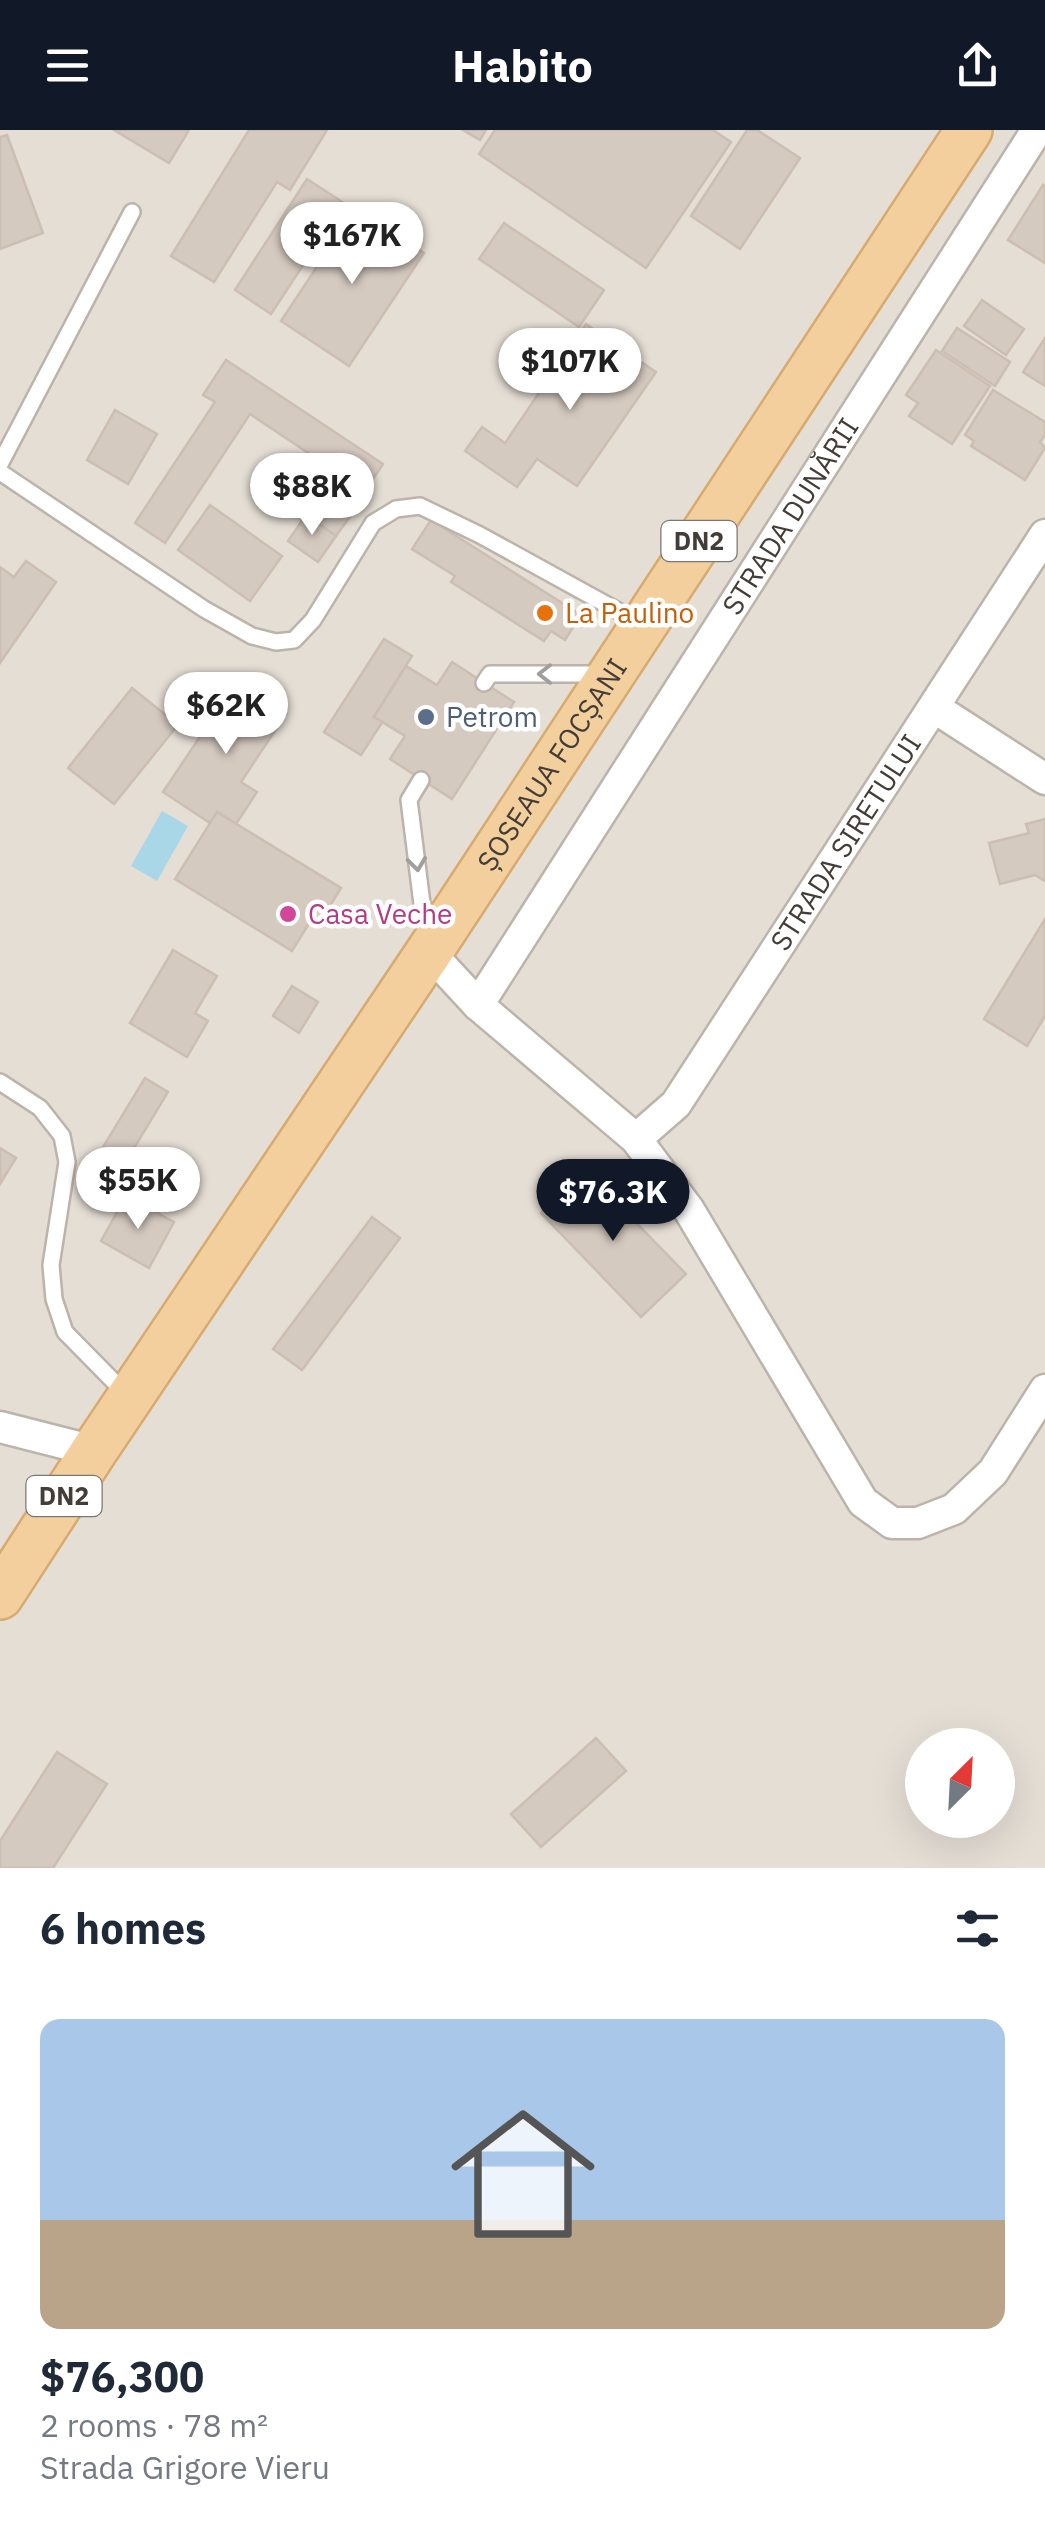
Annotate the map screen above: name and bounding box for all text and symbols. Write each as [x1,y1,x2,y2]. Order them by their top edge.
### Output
text: Habito [452,36,593,94]
icon: menu [40,38,95,93]
icon: share [950,38,1005,93]
pin: $167K [282,202,422,287]
text: $167K [302,213,402,255]
pin: $107K [500,328,640,413]
text: $107K [520,339,620,381]
street label: STRADA DUNĂRII [713,410,866,621]
pin: $88K [253,453,371,538]
text: $88K [272,464,352,506]
road number: DN2 [662,521,736,561]
place label: La Paulino [565,594,694,631]
marker: La Paulino [534,602,556,624]
street label: ȘOSEAUA FOCȘANI [468,651,635,878]
one-way arrow [537,663,552,685]
pin: $62K [167,672,285,757]
text: $62K [186,683,266,725]
place label: Petrom [446,698,538,735]
marker: Petrom [415,706,437,728]
street label: STRADA SIRETULUI [761,727,929,957]
one-way arrow [406,856,427,872]
place label: Casa Veche [308,895,452,932]
marker: Casa Veche [277,903,299,925]
pin: $55K [79,1147,197,1232]
text: $55K [98,1158,178,1200]
pin: $76.3K [532,1159,694,1244]
text: $76.3K [558,1170,668,1212]
road number: DN2 [27,1476,102,1516]
north arrow [905,1728,1015,1838]
map controls [905,1728,1015,1838]
text: 6 homes [40,1901,206,1956]
icon: filters [950,1901,1005,1956]
icon: home [433,2084,613,2264]
text: $76,300 [40,2349,204,2404]
text: 2 rooms · 78 m² [40,2404,268,2446]
text: Strada Grigore Vieru [40,2446,330,2488]

